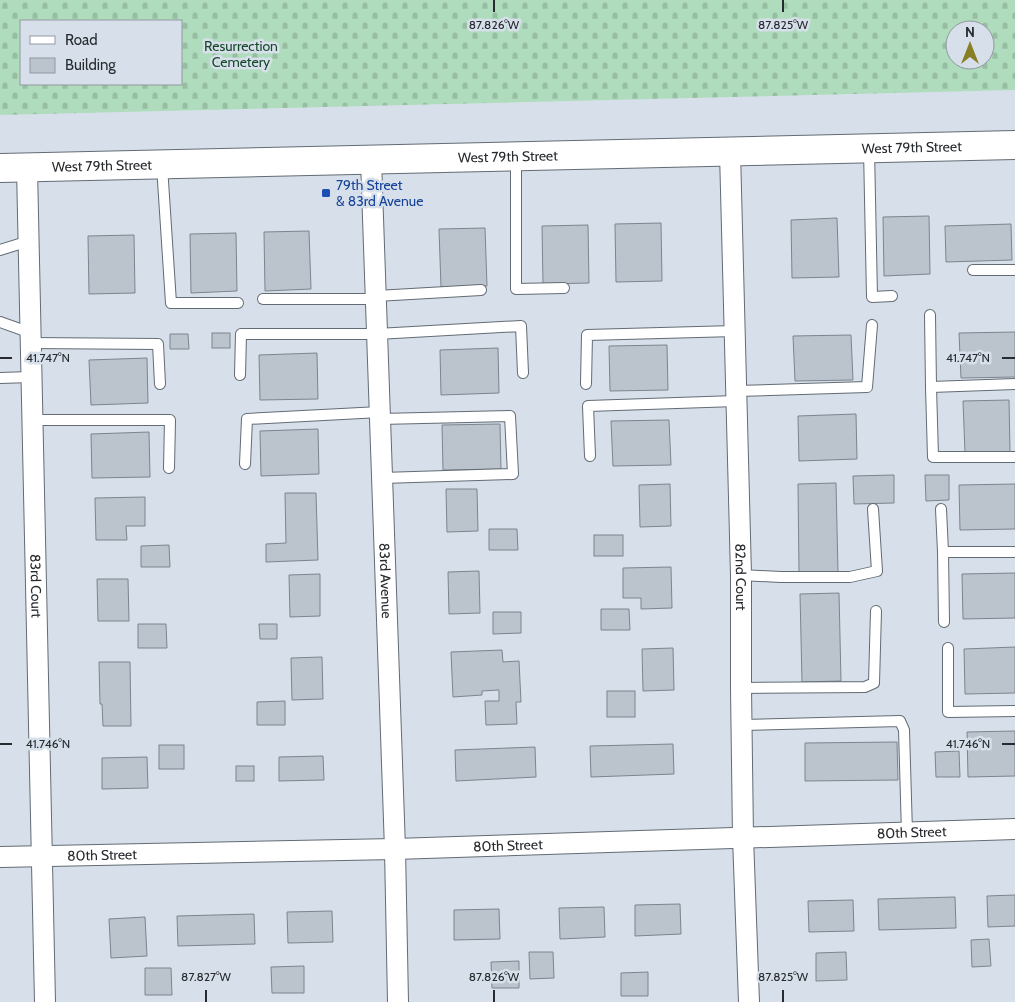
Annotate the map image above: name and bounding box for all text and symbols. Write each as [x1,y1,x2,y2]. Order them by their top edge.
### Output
text: 87.826°W [469,17,520,32]
text: 87.825°W [758,17,809,32]
legend [20,20,182,85]
north arrow [945,20,995,70]
text: N [965,23,975,41]
text: Road [65,31,98,49]
park label: Resurrection Cemetery [204,37,278,71]
text: Building [65,56,116,74]
street label: West 79th Street [862,137,962,157]
street label: West 79th Street [458,146,558,167]
street label: West 79th Street [52,156,152,176]
place label: 79th Street & 83rd Avenue [336,176,423,210]
marker: 79th Street & 83rd Avenue [320,187,332,199]
text: 41.747°N [26,350,70,365]
text: 41.747°N [946,350,990,365]
street label: 83rd Avenue [375,543,396,619]
street label: 82nd Court [731,543,750,611]
street label: 83rd Court [26,554,46,618]
text: 41.746°N [26,736,70,751]
text: 41.746°N [946,736,990,751]
street label: 80th Street [877,822,947,842]
street label: 80th Street [473,835,543,855]
street label: 80th Street [67,845,137,865]
text: 87.827°W [181,969,232,984]
text: 87.826°W [469,969,520,984]
text: 87.825°W [758,969,809,984]

